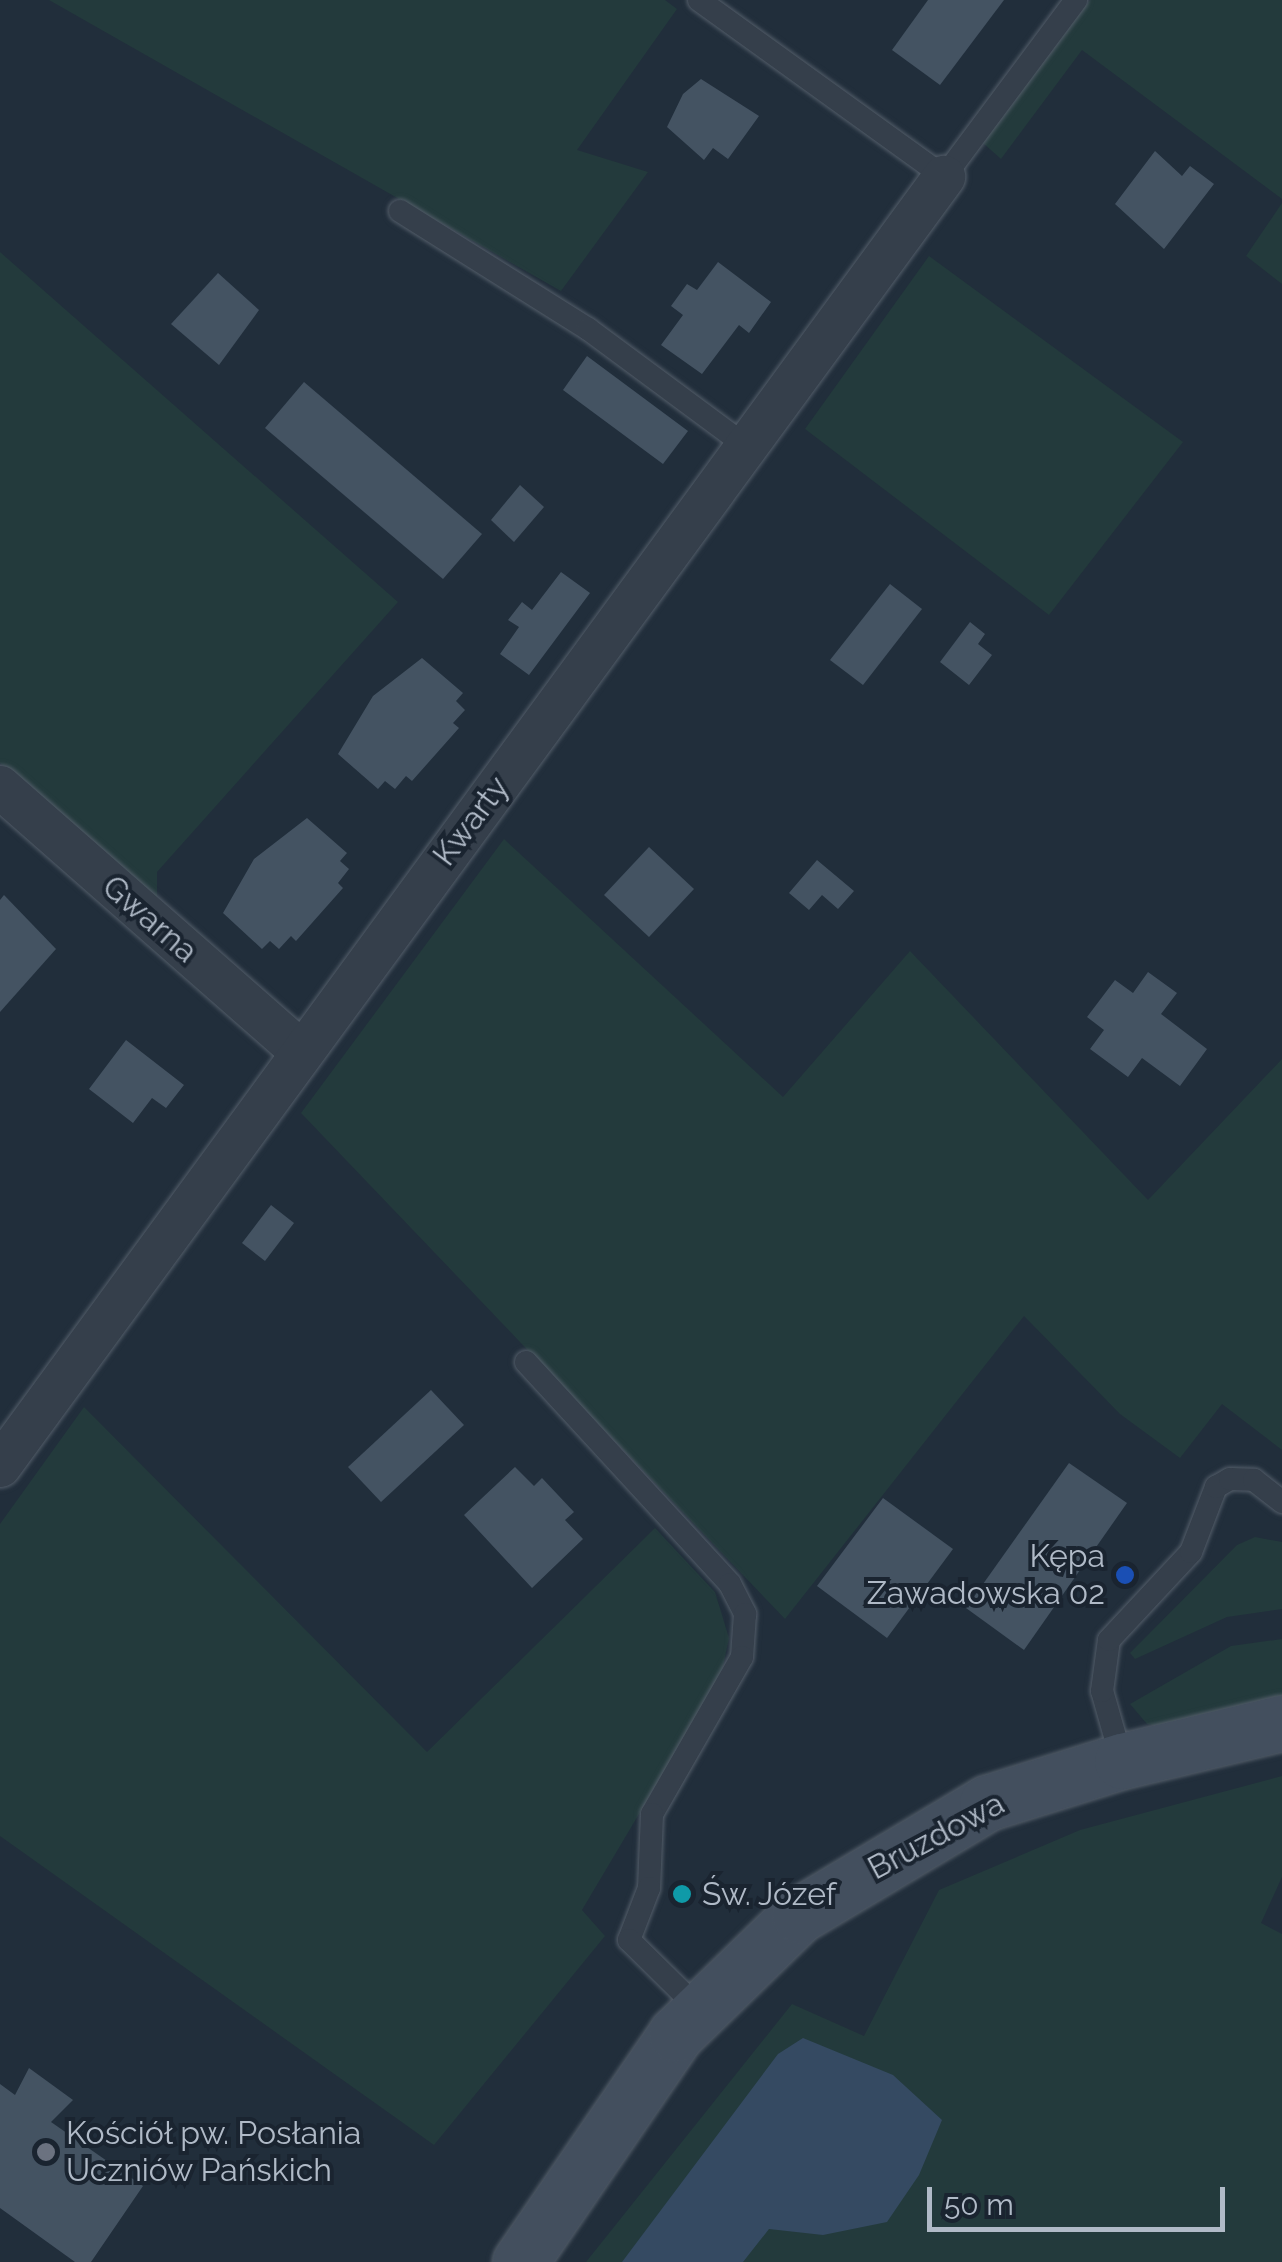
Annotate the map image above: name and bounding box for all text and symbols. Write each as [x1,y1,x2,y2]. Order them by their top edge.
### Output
street label: Kwarty [425,769,517,873]
street label: Gwarna [95,867,205,971]
place label: Kępa Zawadowska 02 [867,1538,1105,1613]
marker: Kępa Zawadowska 02 [1114,1564,1136,1586]
street label: Bruzdowa [861,1784,1011,1888]
place label: Św. Józef [702,1875,837,1913]
marker: Św. Józef [671,1883,693,1905]
place label: Kościół pw. Posłania Uczniów Pańskich [66,2115,362,2190]
marker: Kościół pw. Posłania Uczniów Pańskich [35,2141,57,2163]
scale bar [932,2167,1230,2229]
text: 50 m [944,2187,1014,2222]

